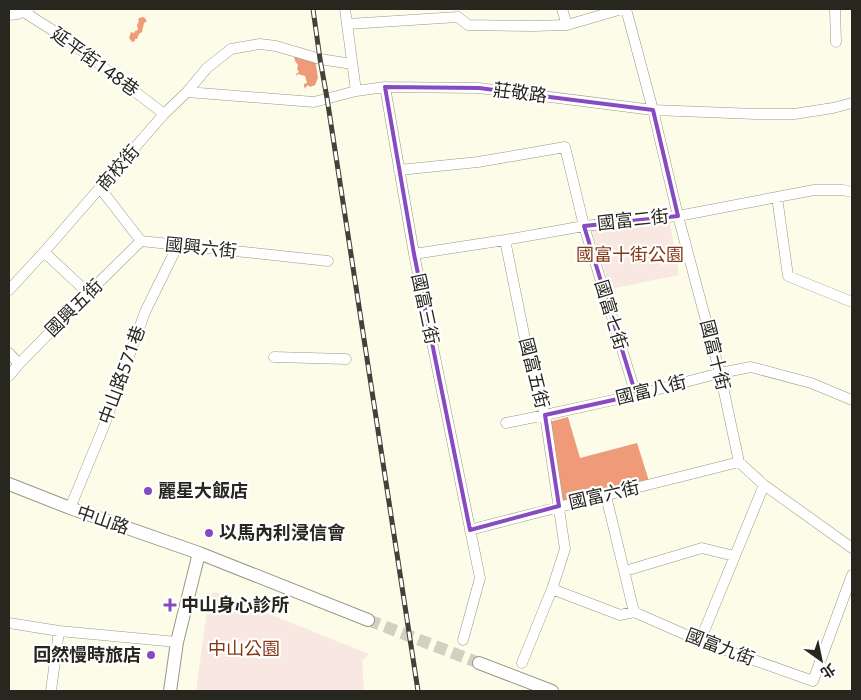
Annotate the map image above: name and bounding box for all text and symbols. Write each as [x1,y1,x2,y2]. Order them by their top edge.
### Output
street label: 延平街148巷 [47,21,144,101]
street label: 莊敬路 [492,77,548,107]
street label: 商校街 [90,139,144,196]
street label: 國富二街 [596,203,670,235]
street label: 國興六街 [164,231,238,263]
park label: 國富十街公園 [576,242,684,266]
street label: 國富三街 [407,271,445,347]
street label: 國興五街 [39,273,107,341]
street label: 國富七街 [590,277,634,353]
street label: 國富十街 [696,317,736,393]
street label: 中山路571巷 [92,322,150,427]
street label: 國富五街 [515,335,555,411]
street label: 國富八街 [613,369,689,409]
street label: 國富六街 [566,474,642,514]
place label: 麗星大飯店 [158,478,248,502]
marker: 麗星大飯店 [142,485,154,497]
street label: 中山路 [74,499,133,539]
place label: 以馬內利浸信會 [219,520,346,544]
marker: 以馬內利浸信會 [203,527,215,539]
place label: 中山身心診所 [181,592,289,616]
marker: 中山身心診所 [163,598,177,612]
street label: 國富九街 [682,622,758,670]
north arrow [796,635,846,685]
park label: 中山公園 [208,636,280,660]
place label: 回然慢時旅店 [33,642,141,666]
marker: 回然慢時旅店 [145,649,157,661]
text: 北 [817,660,839,683]

